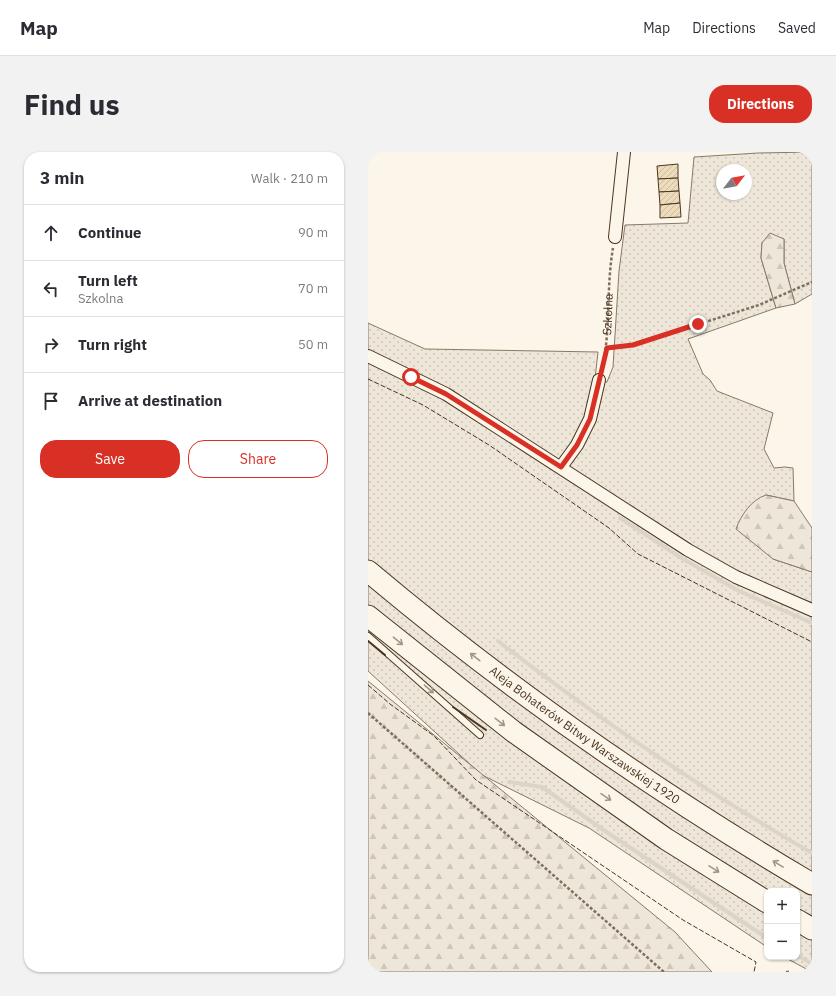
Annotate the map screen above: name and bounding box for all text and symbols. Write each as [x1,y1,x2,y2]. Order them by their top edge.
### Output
text: Map [20,16,58,40]
text: Map [643,19,670,37]
text: Directions [692,19,756,37]
text: Saved [778,19,816,37]
button: Directions [709,85,812,123]
text: Find us [24,86,120,123]
north arrow [716,164,752,200]
text: 3 min [40,167,84,189]
text: Walk · 210 m [251,170,328,187]
icon: ahead [40,222,62,244]
text: Continue [78,223,142,242]
text: 90 m [298,224,328,241]
text: Turn left [78,271,138,290]
icon: left [40,278,62,300]
text: 70 m [298,280,328,297]
text: Szkolna [78,290,123,307]
street label: Szkolna [599,293,616,336]
route end [689,315,707,333]
icon: right [40,334,62,356]
text: Turn right [78,335,147,354]
text: 50 m [298,336,328,353]
route start [402,368,420,386]
icon: arrive [40,390,62,412]
text: Arrive at destination [78,391,222,410]
button: Save [40,440,180,478]
button: Share [188,440,328,478]
one-way arrow [393,636,404,645]
one-way arrow [469,652,480,661]
street label: Aleja Bohaterów Bitwy Warszawskiej 1920 [487,663,683,807]
one-way arrow [424,685,435,694]
one-way arrow [494,717,505,726]
one-way arrow [600,793,611,802]
one-way arrow [772,860,784,868]
one-way arrow [708,865,719,873]
map controls [764,888,800,960]
button: + [764,888,800,924]
button: − [764,924,800,960]

